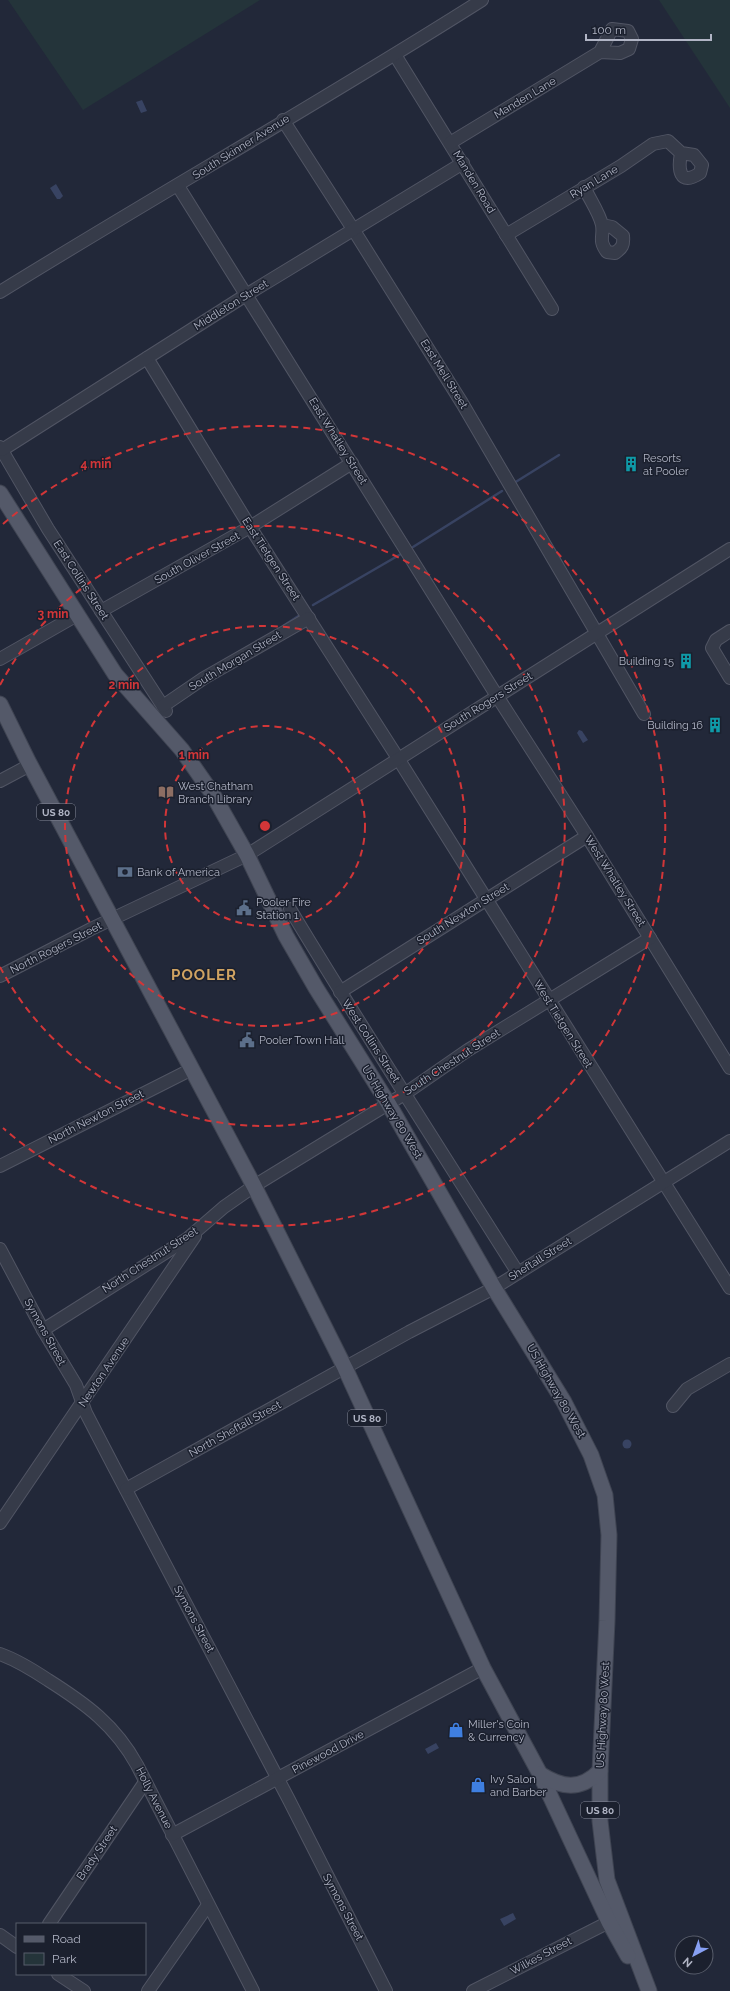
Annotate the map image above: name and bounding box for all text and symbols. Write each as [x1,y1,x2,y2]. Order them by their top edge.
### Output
scale bar [586,16,711,42]
text: 100 m [592,23,626,37]
street label: Manden Lane [492,74,559,122]
street label: South Skinner Avenue [190,112,292,182]
street label: Manden Road [450,148,498,216]
street label: Ryan Lane [568,162,621,201]
street label: Middleton Street [192,277,271,333]
street label: East Mell Street [417,337,471,411]
street label: East Whatley Street [306,395,370,487]
place label: Resorts at Pooler [643,452,689,478]
building icon: Resorts at Pooler [622,455,640,473]
text: 4 min [80,457,112,471]
street label: East Tietgen Street [239,515,303,603]
street label: South Oliver Street [152,529,242,587]
street label: East Collins Street [51,538,112,622]
text: 3 min [37,607,69,621]
street label: South Morgan Street [187,628,284,694]
building icon: Building 15 [677,652,695,670]
place label: Building 15 [619,655,674,668]
street label: South Rogers Street [441,669,535,735]
text: 2 min [108,678,140,692]
building icon: Building 16 [706,716,724,734]
place label: Building 16 [647,719,703,732]
text: 1 min [179,748,209,762]
place label: West Chatham Branch Library [178,780,253,806]
library icon: West Chatham Branch Library [157,783,175,801]
road number: US 80 [37,804,75,820]
centre of rings [258,819,272,833]
street label: West Whatley Street [582,833,648,929]
bank icon: Bank of America [116,863,134,881]
place label: Bank of America [137,866,220,879]
street label: South Newton Street [415,880,512,948]
place label: Pooler Fire Station 1 [256,896,311,922]
public building icon: Pooler Fire Station 1 [235,899,253,917]
street label: North Rogers Street [8,919,104,977]
district label: POOLER [171,966,237,984]
street label: West Tietgen Street [531,978,595,1070]
street label: West Collins Street [339,997,403,1085]
street label: South Chestnut Street [401,1026,503,1098]
public building icon: Pooler Town Hall [238,1031,256,1049]
place label: Pooler Town Hall [259,1034,344,1047]
street label: US Highway 80 West [359,1063,425,1161]
street label: North Newton Street [46,1087,146,1147]
street label: North Chestnut Street [100,1224,200,1296]
street label: Sheftall Street [506,1234,574,1284]
street label: Symons Street [21,1296,69,1368]
street label: Newton Avenue [76,1334,132,1409]
street label: US Highway 80 West [524,1342,588,1441]
street label: North Sheftall Street [187,1398,284,1460]
road number: US 80 [348,1410,386,1426]
street label: Symons Street [171,1583,217,1655]
street label: US Highway 80 West [594,1661,612,1768]
place label: Miller's Coin & Currency [468,1718,529,1744]
shop icon: Miller's Coin & Currency [447,1721,465,1739]
street label: Pinewood Drive [290,1727,367,1776]
street label: Holly Avenue [133,1765,175,1831]
place label: Ivy Salon and Barber [490,1773,546,1799]
shop icon: Ivy Salon and Barber [469,1776,487,1794]
road number: US 80 [581,1802,619,1818]
street label: Brady Street [74,1823,120,1883]
street label: Symons Street [320,1871,366,1943]
legend [16,1923,146,1975]
text: Road [52,1932,81,1946]
street label: Wilkes Street [508,1934,574,1978]
north arrow [674,1935,714,1975]
text: Park [52,1952,77,1966]
text: N [680,1955,695,1970]

